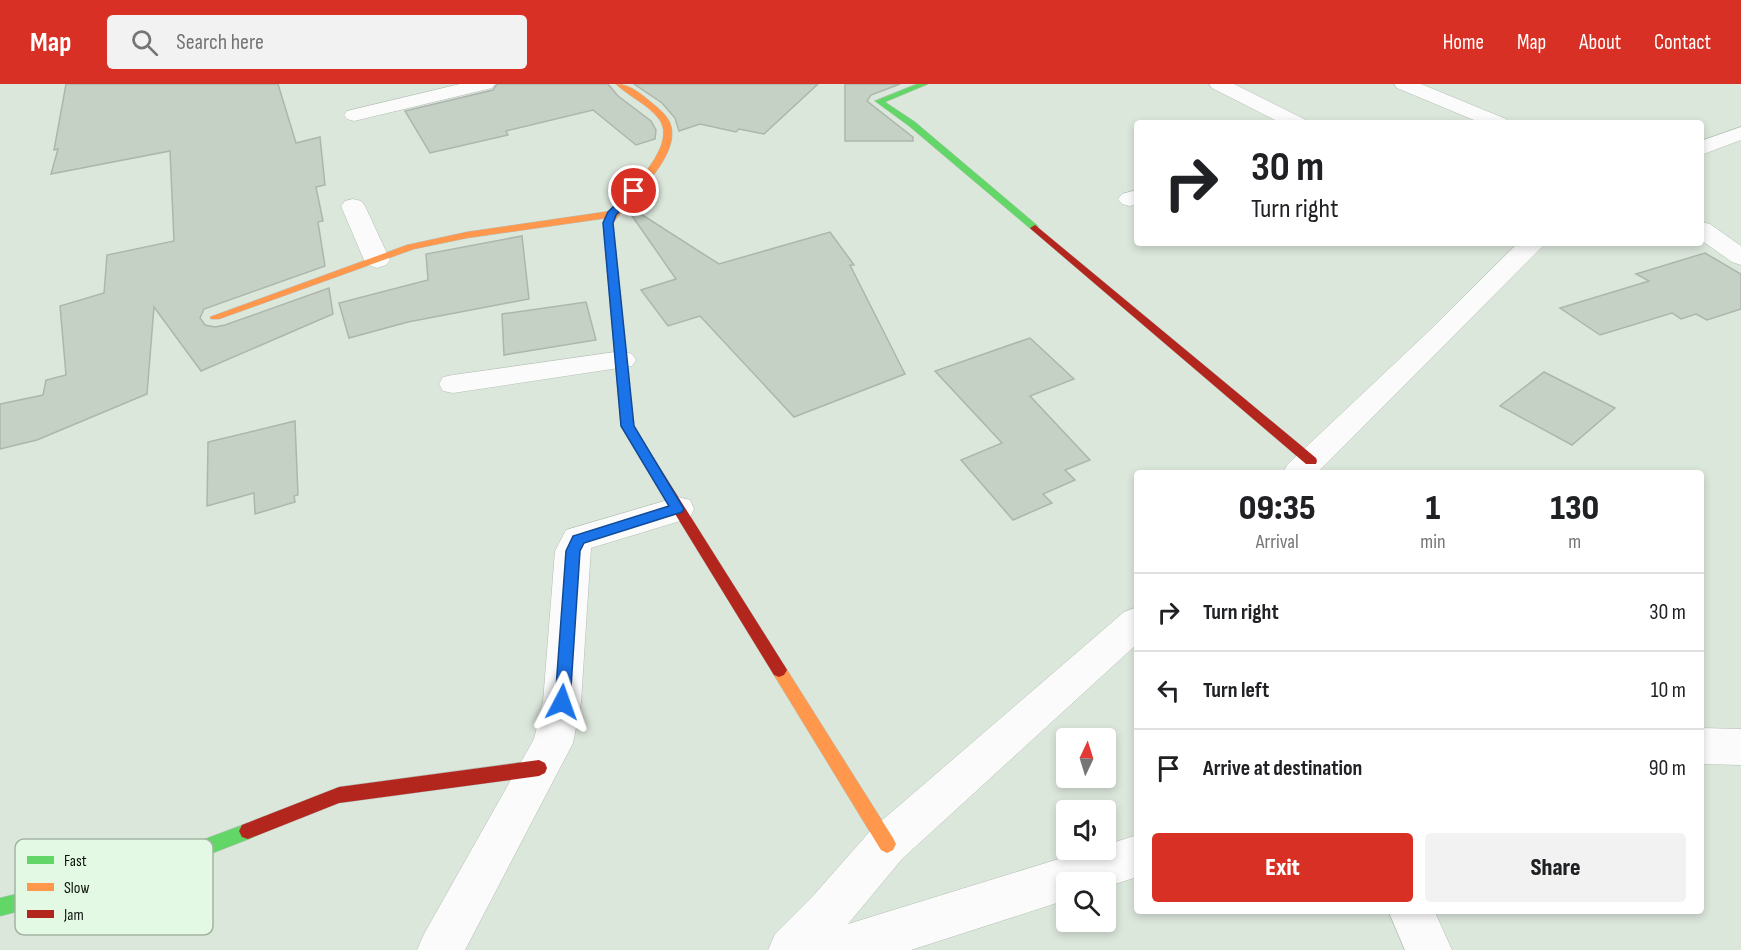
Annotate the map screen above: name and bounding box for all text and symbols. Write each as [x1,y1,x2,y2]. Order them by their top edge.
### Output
search box [107,15,527,69]
text: Map [30,26,71,59]
icon: search [128,26,161,59]
text: Search here [176,29,264,56]
text: Home [1443,30,1484,55]
text: Map [1517,30,1546,55]
text: About [1579,30,1621,55]
text: Contact [1654,30,1711,55]
text: 30 m [1251,142,1324,193]
icon: right [1152,144,1230,222]
pin [608,165,659,216]
icon: arrive [617,174,650,207]
text: Turn right [1251,193,1338,225]
text: 09:35 [1239,487,1316,530]
text: 1 [1426,487,1440,530]
text: 130 [1550,487,1599,530]
text: Arrival [1256,530,1299,554]
text: min [1420,530,1445,554]
text: m [1568,530,1581,554]
icon: right [1152,596,1185,629]
text: Turn right [1203,599,1279,626]
text: 30 m [1649,599,1686,626]
position arrow [530,670,594,734]
icon: left [1152,674,1185,707]
text: Turn left [1203,677,1269,704]
text: 10 m [1651,677,1686,704]
north arrow [1056,728,1116,788]
map controls [1056,728,1116,932]
icon: arrive [1152,752,1185,785]
text: Arrive at destination [1203,755,1362,782]
text: 90 m [1649,755,1686,782]
button: sound [1056,800,1116,860]
button: Exit [1152,833,1413,902]
button: Share [1425,833,1686,902]
legend [15,839,213,935]
text: Fast [64,852,87,871]
button: search [1056,872,1116,932]
text: Slow [64,879,89,898]
text: Jam [63,906,84,925]

